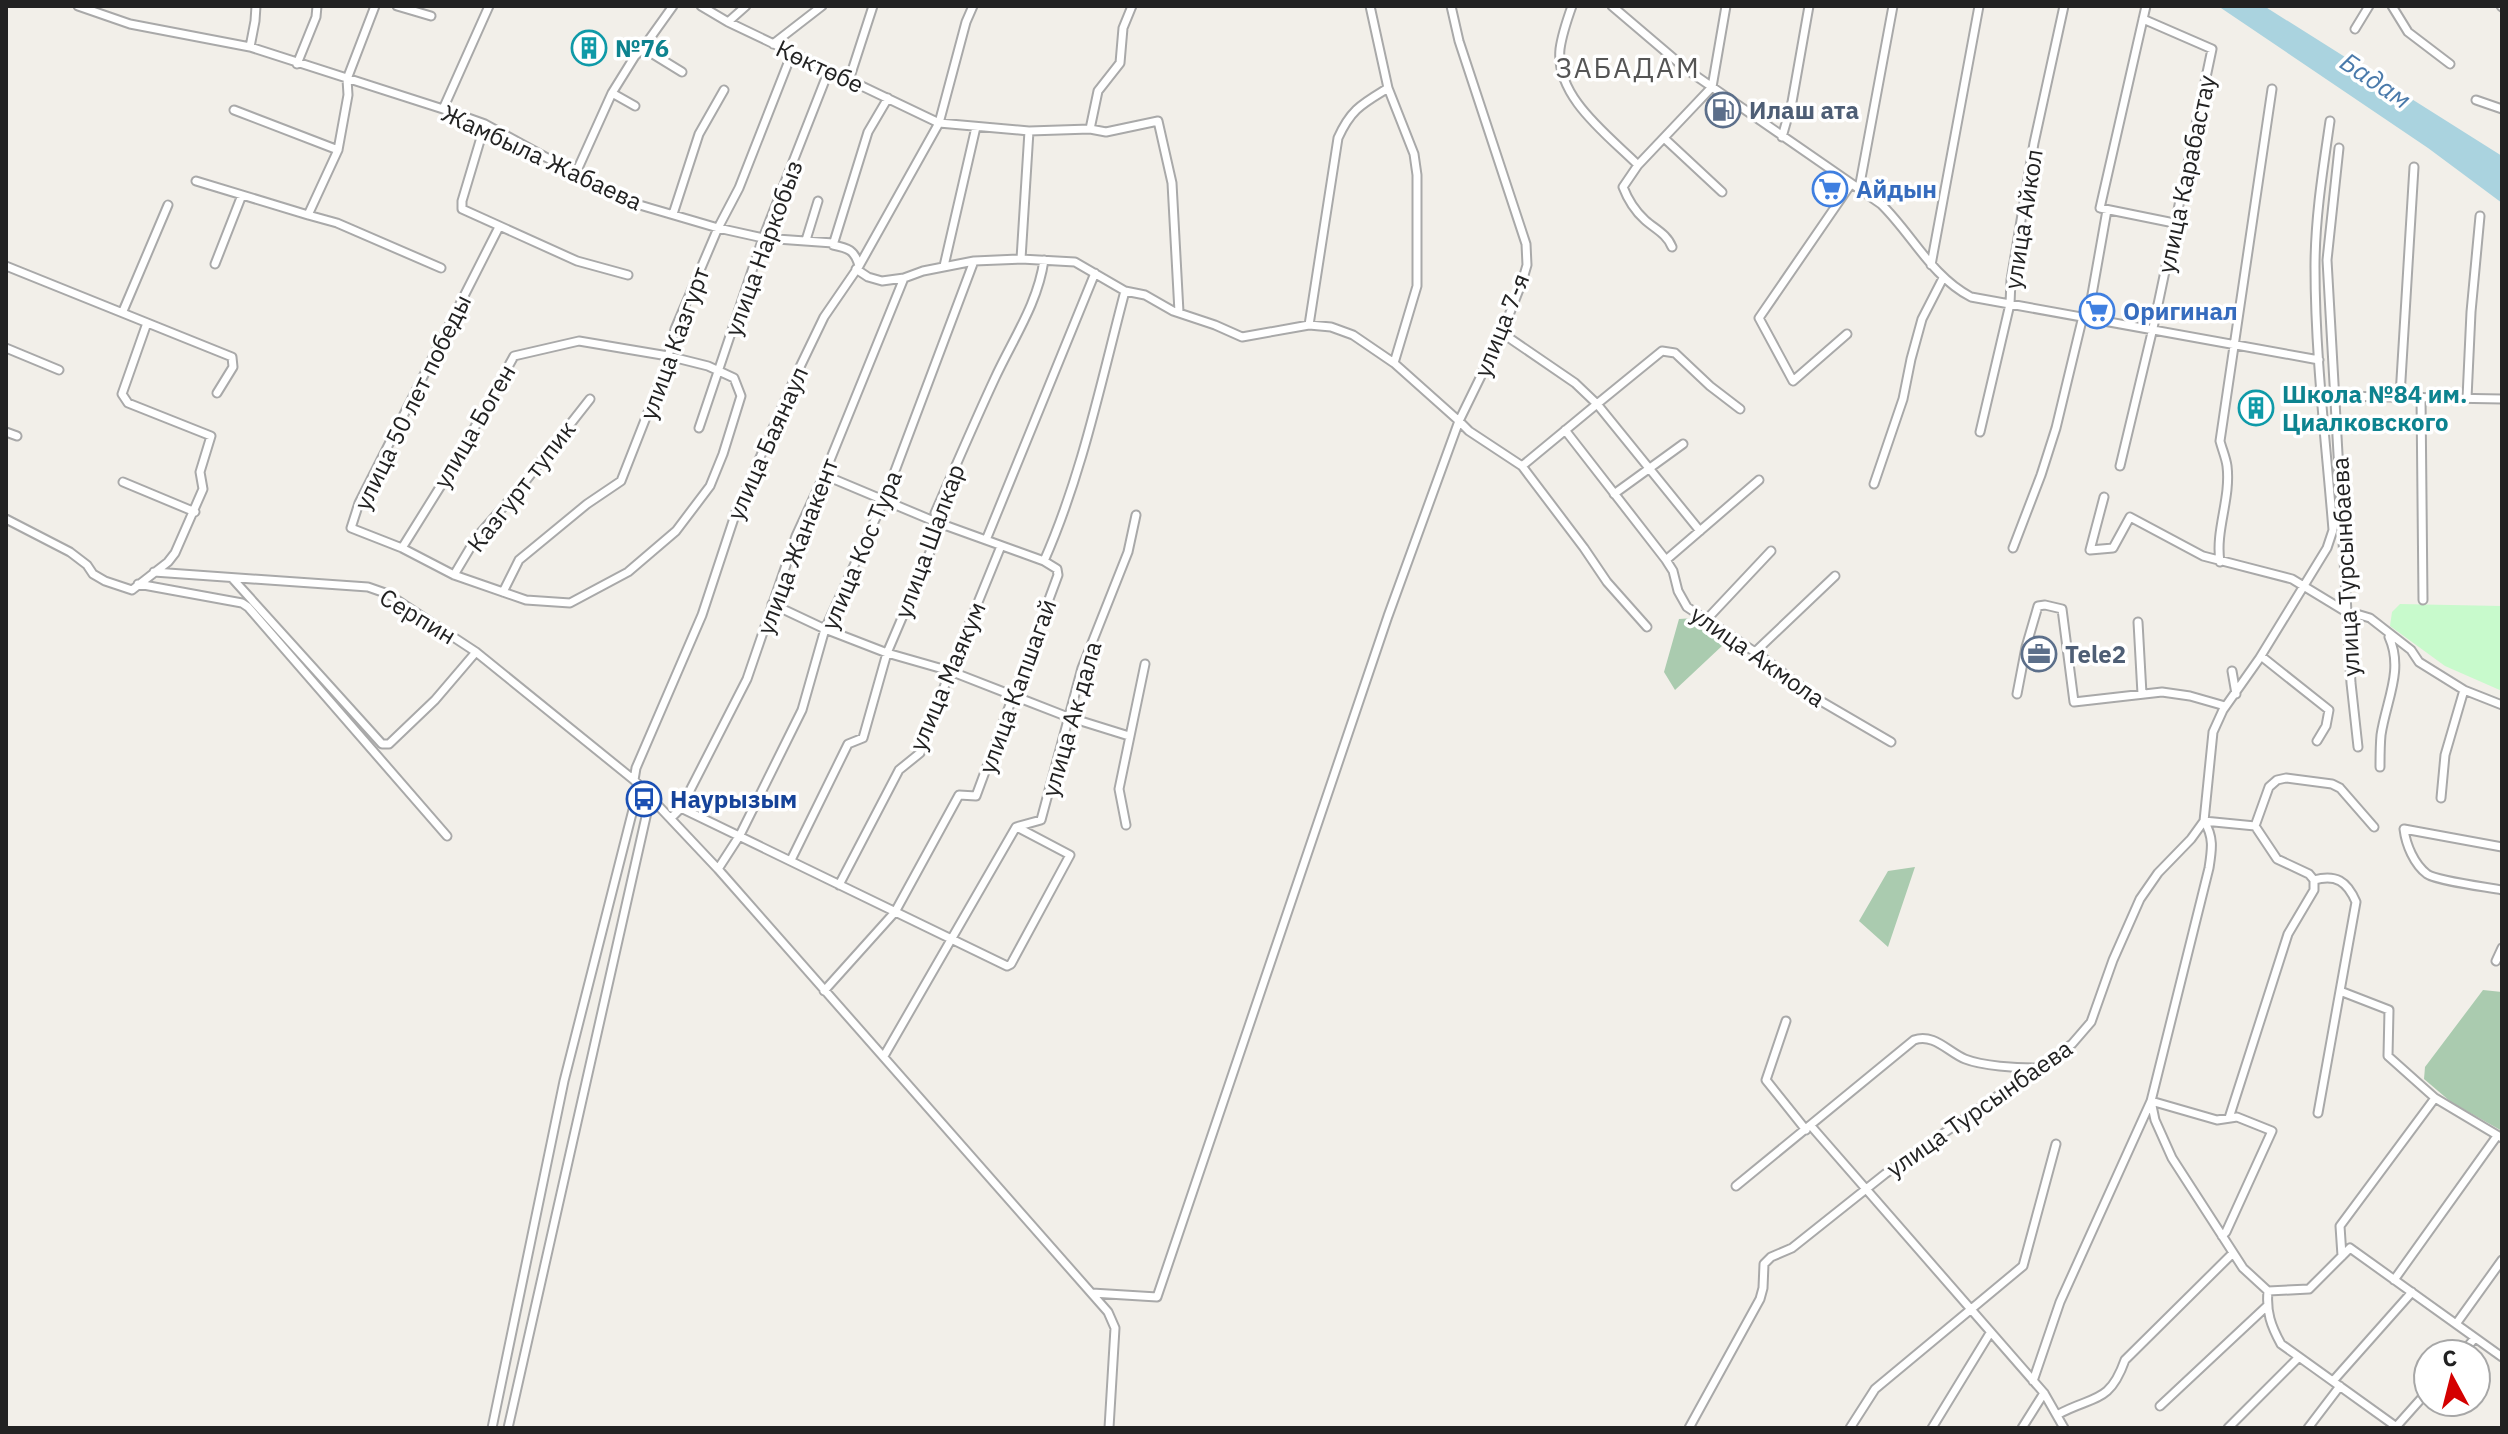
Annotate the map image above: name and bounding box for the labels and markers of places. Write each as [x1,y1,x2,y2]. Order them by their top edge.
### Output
building icon: №76 [570,29,608,67]
place label: №76 [615,32,669,64]
fuel station icon: Илаш ата [1704,91,1742,129]
place label: Илаш ата [1749,94,1859,126]
supermarket icon: Айдын [1811,170,1849,208]
place label: Айдын [1856,173,1937,205]
supermarket icon: Оригинал [2078,292,2116,330]
place label: Оригинал [2123,295,2238,327]
place label: Школа №84 им. Циалковского [2282,378,2467,438]
building icon: Школа №84 им. Циалковского [2237,389,2275,427]
office icon: Tele2 [2020,635,2058,673]
place label: Tele2 [2065,638,2126,670]
bus stop icon: Наурызым [625,780,663,818]
place label: Наурызым [670,783,797,815]

